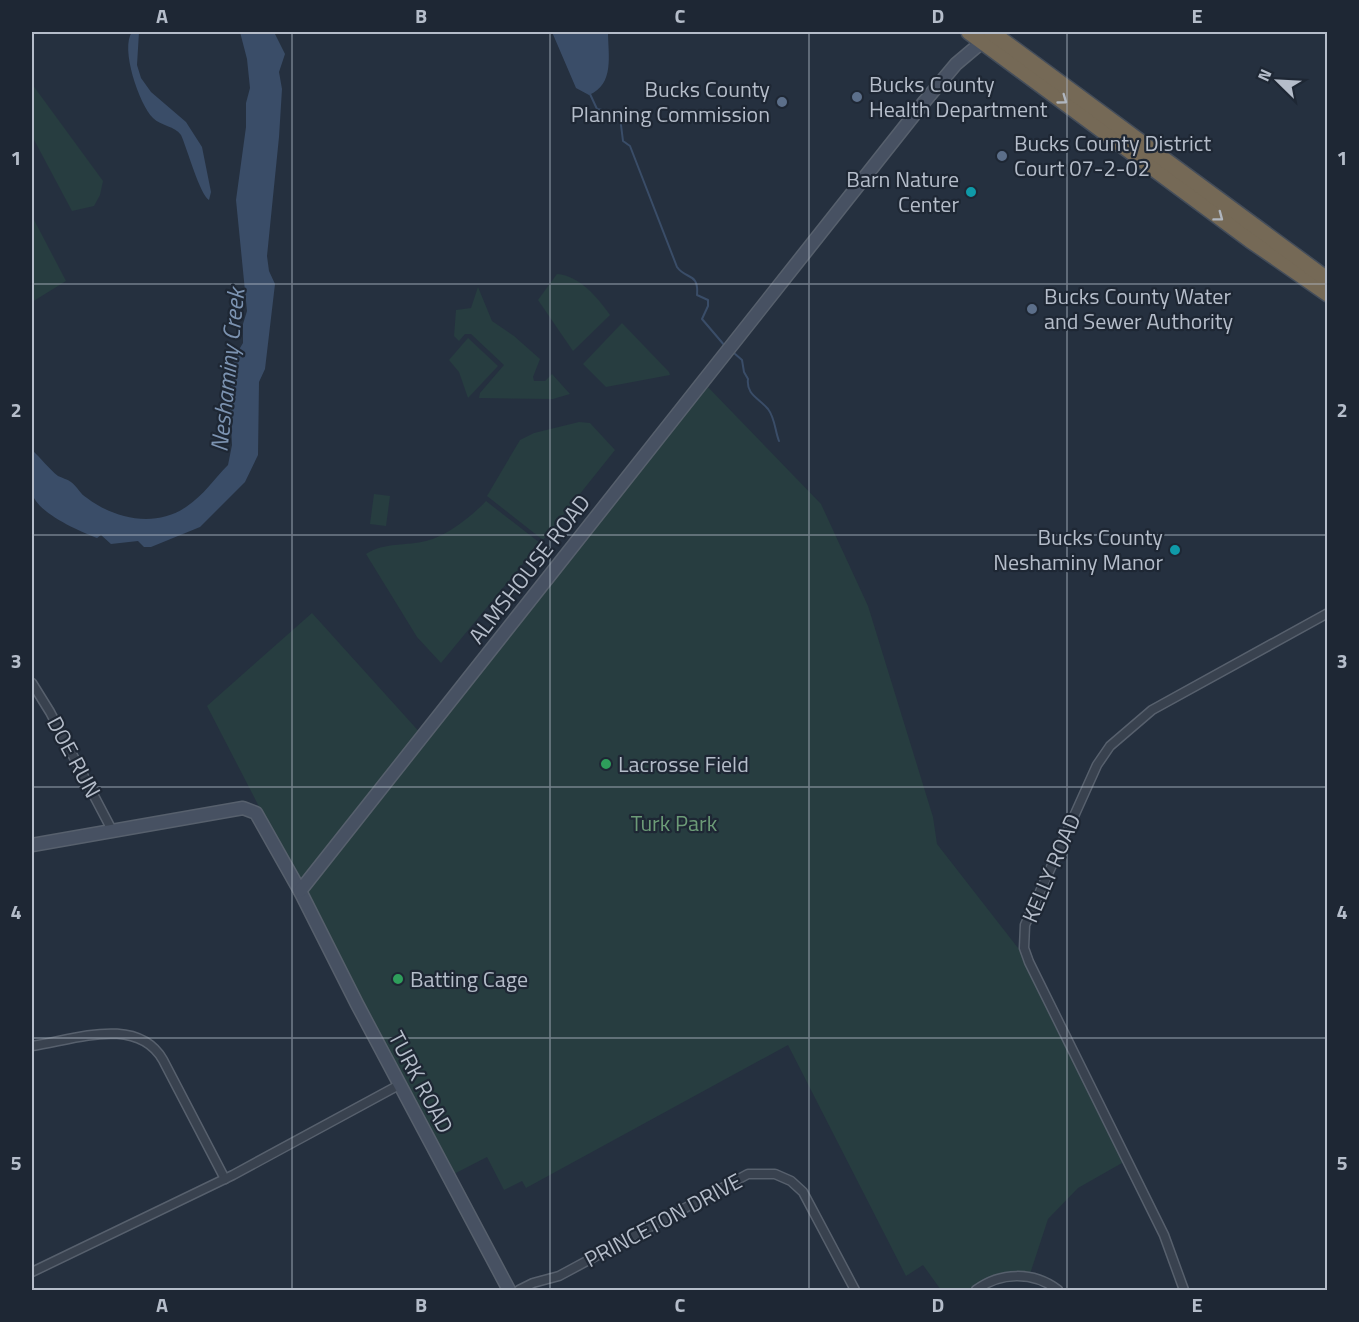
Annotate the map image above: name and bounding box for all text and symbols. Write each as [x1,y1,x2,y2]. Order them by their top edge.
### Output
text: A [156,0,168,31]
text: B [415,0,427,31]
text: C [675,0,686,31]
text: D [932,0,944,31]
text: E [1191,0,1203,31]
north arrow [1248,51,1308,111]
text: N [1251,65,1278,85]
place label: Bucks County Health Department [869,67,1048,126]
place label: Bucks County Planning Commission [571,72,770,131]
marker: Bucks County Health Department [850,90,864,104]
one-way arrow [1057,93,1068,104]
marker: Bucks County Planning Commission [775,95,789,109]
place label: Bucks County District Court 07-2-02 [1014,126,1211,185]
text: 1 [10,142,22,173]
text: 1 [1336,142,1348,173]
marker: Bucks County District Court 07-2-02 [995,149,1009,163]
place label: Barn Nature Center [846,162,959,221]
marker: Barn Nature Center [964,185,978,199]
one-way arrow [1213,210,1224,221]
place label: Bucks County Water and Sewer Authority [1044,279,1234,338]
water label: Neshaminy Creek [201,283,254,453]
marker: Bucks County Water and Sewer Authority [1025,302,1039,316]
text: 2 [10,394,22,425]
text: 2 [1336,394,1348,425]
street label: ALMSHOUSE ROAD [460,487,598,651]
place label: Bucks County Neshaminy Manor [993,520,1163,579]
marker: Bucks County Neshaminy Manor [1168,543,1182,557]
text: 3 [10,645,22,676]
text: 3 [1336,645,1348,676]
street label: DOE RUN [38,710,110,804]
place label: Lacrosse Field [618,747,749,781]
marker: Lacrosse Field [599,757,613,771]
park label: Turk Park [631,806,718,840]
street label: KELLY ROAD [1013,808,1089,928]
text: 4 [10,896,22,927]
text: 4 [1336,896,1348,927]
place label: Batting Cage [410,962,528,996]
marker: Batting Cage [391,972,405,986]
street label: TURK ROAD [380,1025,462,1139]
text: 5 [10,1147,22,1178]
text: 5 [1336,1147,1348,1178]
street label: PRINCETON DRIVE [578,1164,748,1276]
text: A [156,1289,168,1320]
text: B [415,1289,427,1320]
text: C [675,1289,686,1320]
text: D [932,1289,944,1320]
text: E [1191,1289,1203,1320]

